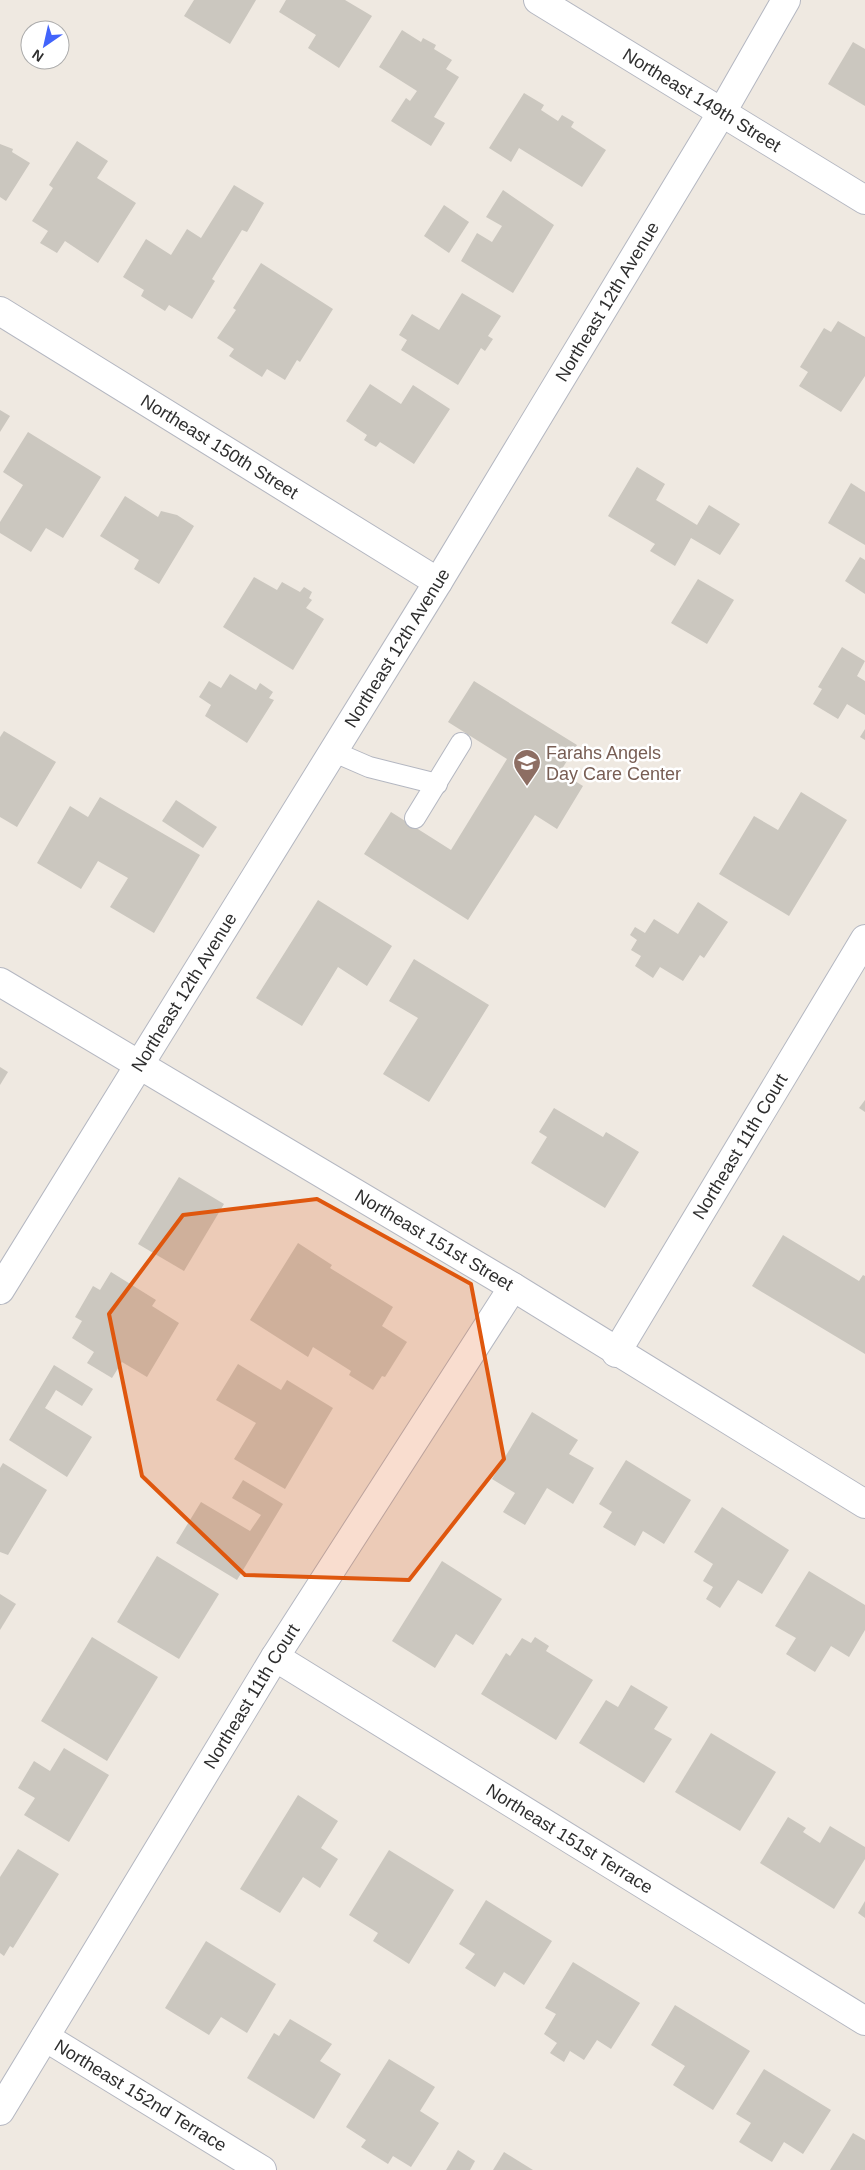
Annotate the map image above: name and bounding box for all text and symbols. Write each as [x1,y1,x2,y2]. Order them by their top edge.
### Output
north arrow [20,20,70,70]
street label: Northeast 149th Street [619,44,784,156]
text: N [29,46,46,65]
street label: Northeast 12th Avenue [551,218,663,385]
street label: Northeast 150th Street [137,391,302,503]
street label: Northeast 12th Avenue [341,565,454,731]
place label: Farahs Angels Day Care Center [546,743,681,784]
school or university icon: Farahs Angels Day Care Center [512,748,542,787]
street label: Northeast 12th Avenue [128,909,241,1075]
street label: Northeast 11th Court [689,1070,792,1223]
street label: Northeast 151st Street [351,1185,517,1295]
street label: Northeast 11th Court [200,1620,304,1772]
street label: Northeast 151st Terrace [483,1780,656,1898]
street label: Northeast 152nd Terrace [51,2035,230,2156]

